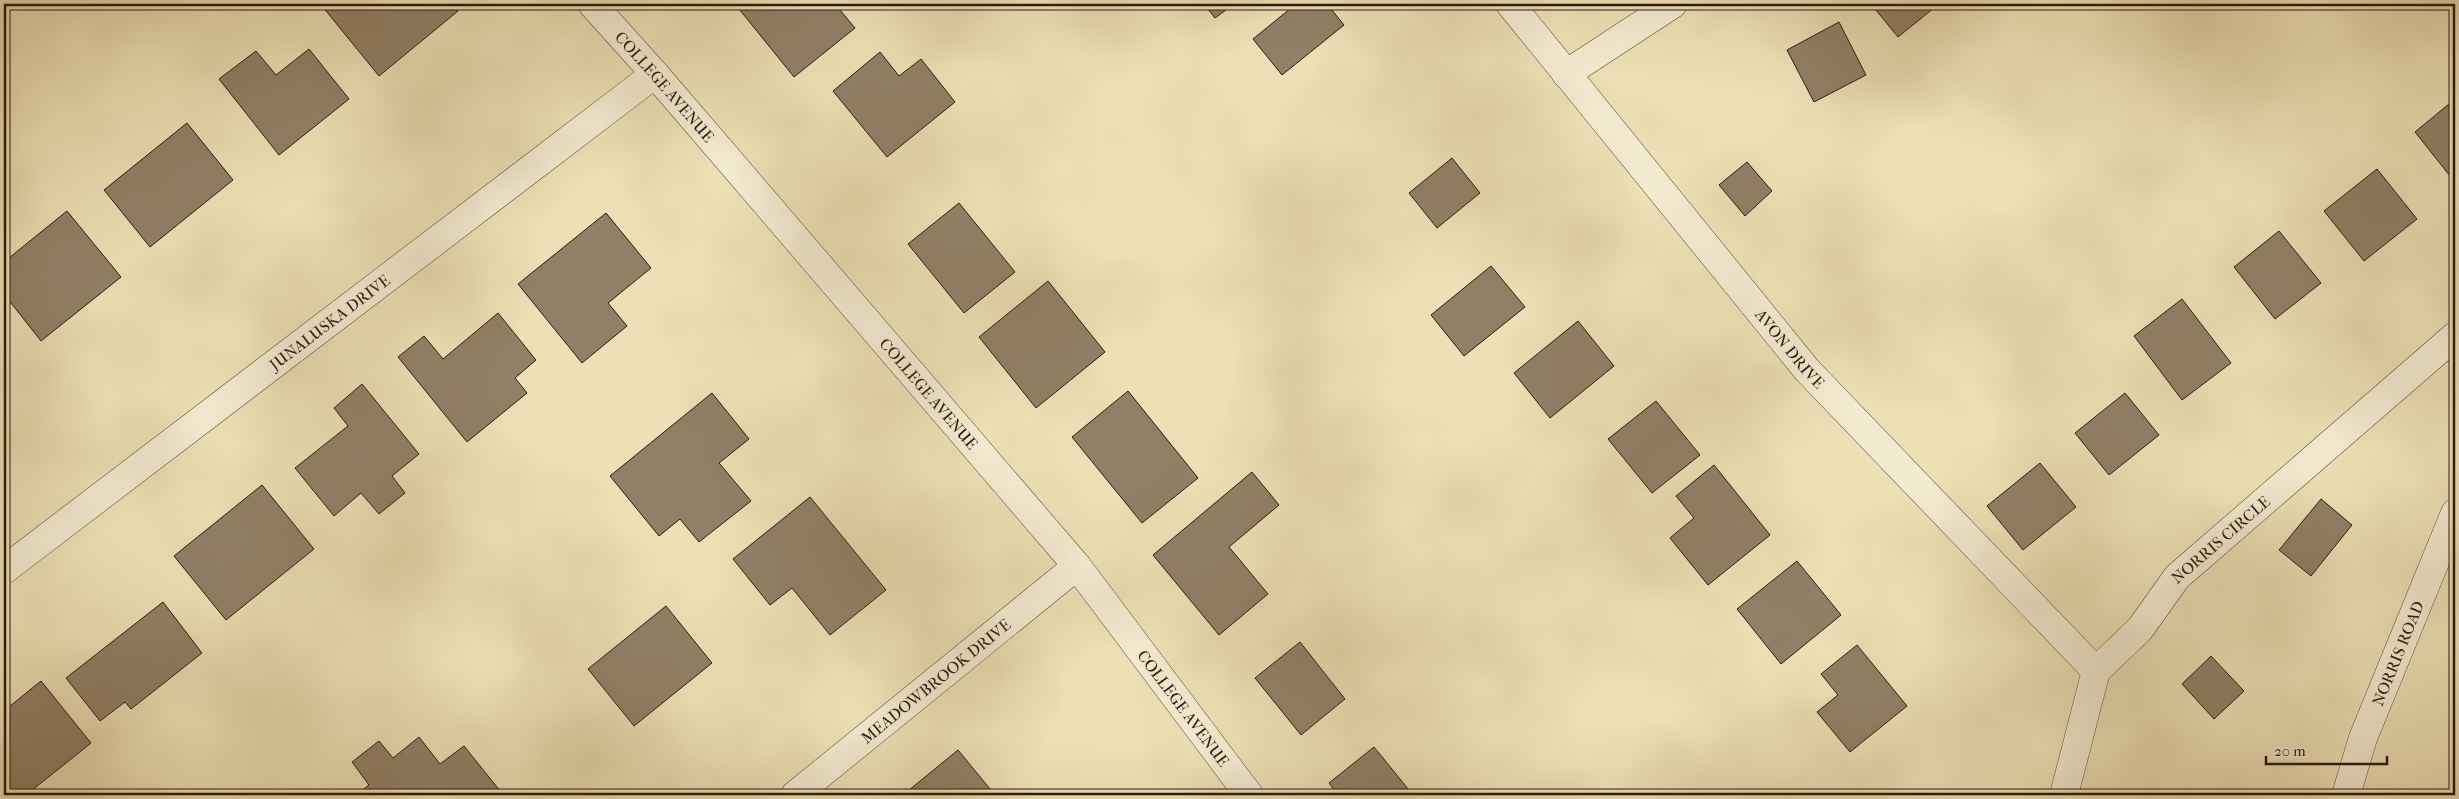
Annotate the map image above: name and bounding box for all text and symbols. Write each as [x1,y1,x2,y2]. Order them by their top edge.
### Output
street label: COLLEGE AVENUE [611,27,718,146]
street label: JUNALUSKA DRIVE [264,270,394,376]
street label: AVON DRIVE [1751,304,1829,393]
street label: COLLEGE AVENUE [876,334,982,454]
street label: NORRIS CIRCLE [2168,492,2274,588]
street label: NORRIS ROAD [2368,598,2428,709]
street label: MEADOWBROOK DRIVE [857,615,1014,748]
street label: COLLEGE AVENUE [1133,646,1233,770]
scale bar [2266,734,2388,766]
text: 20 m [2274,742,2306,760]

